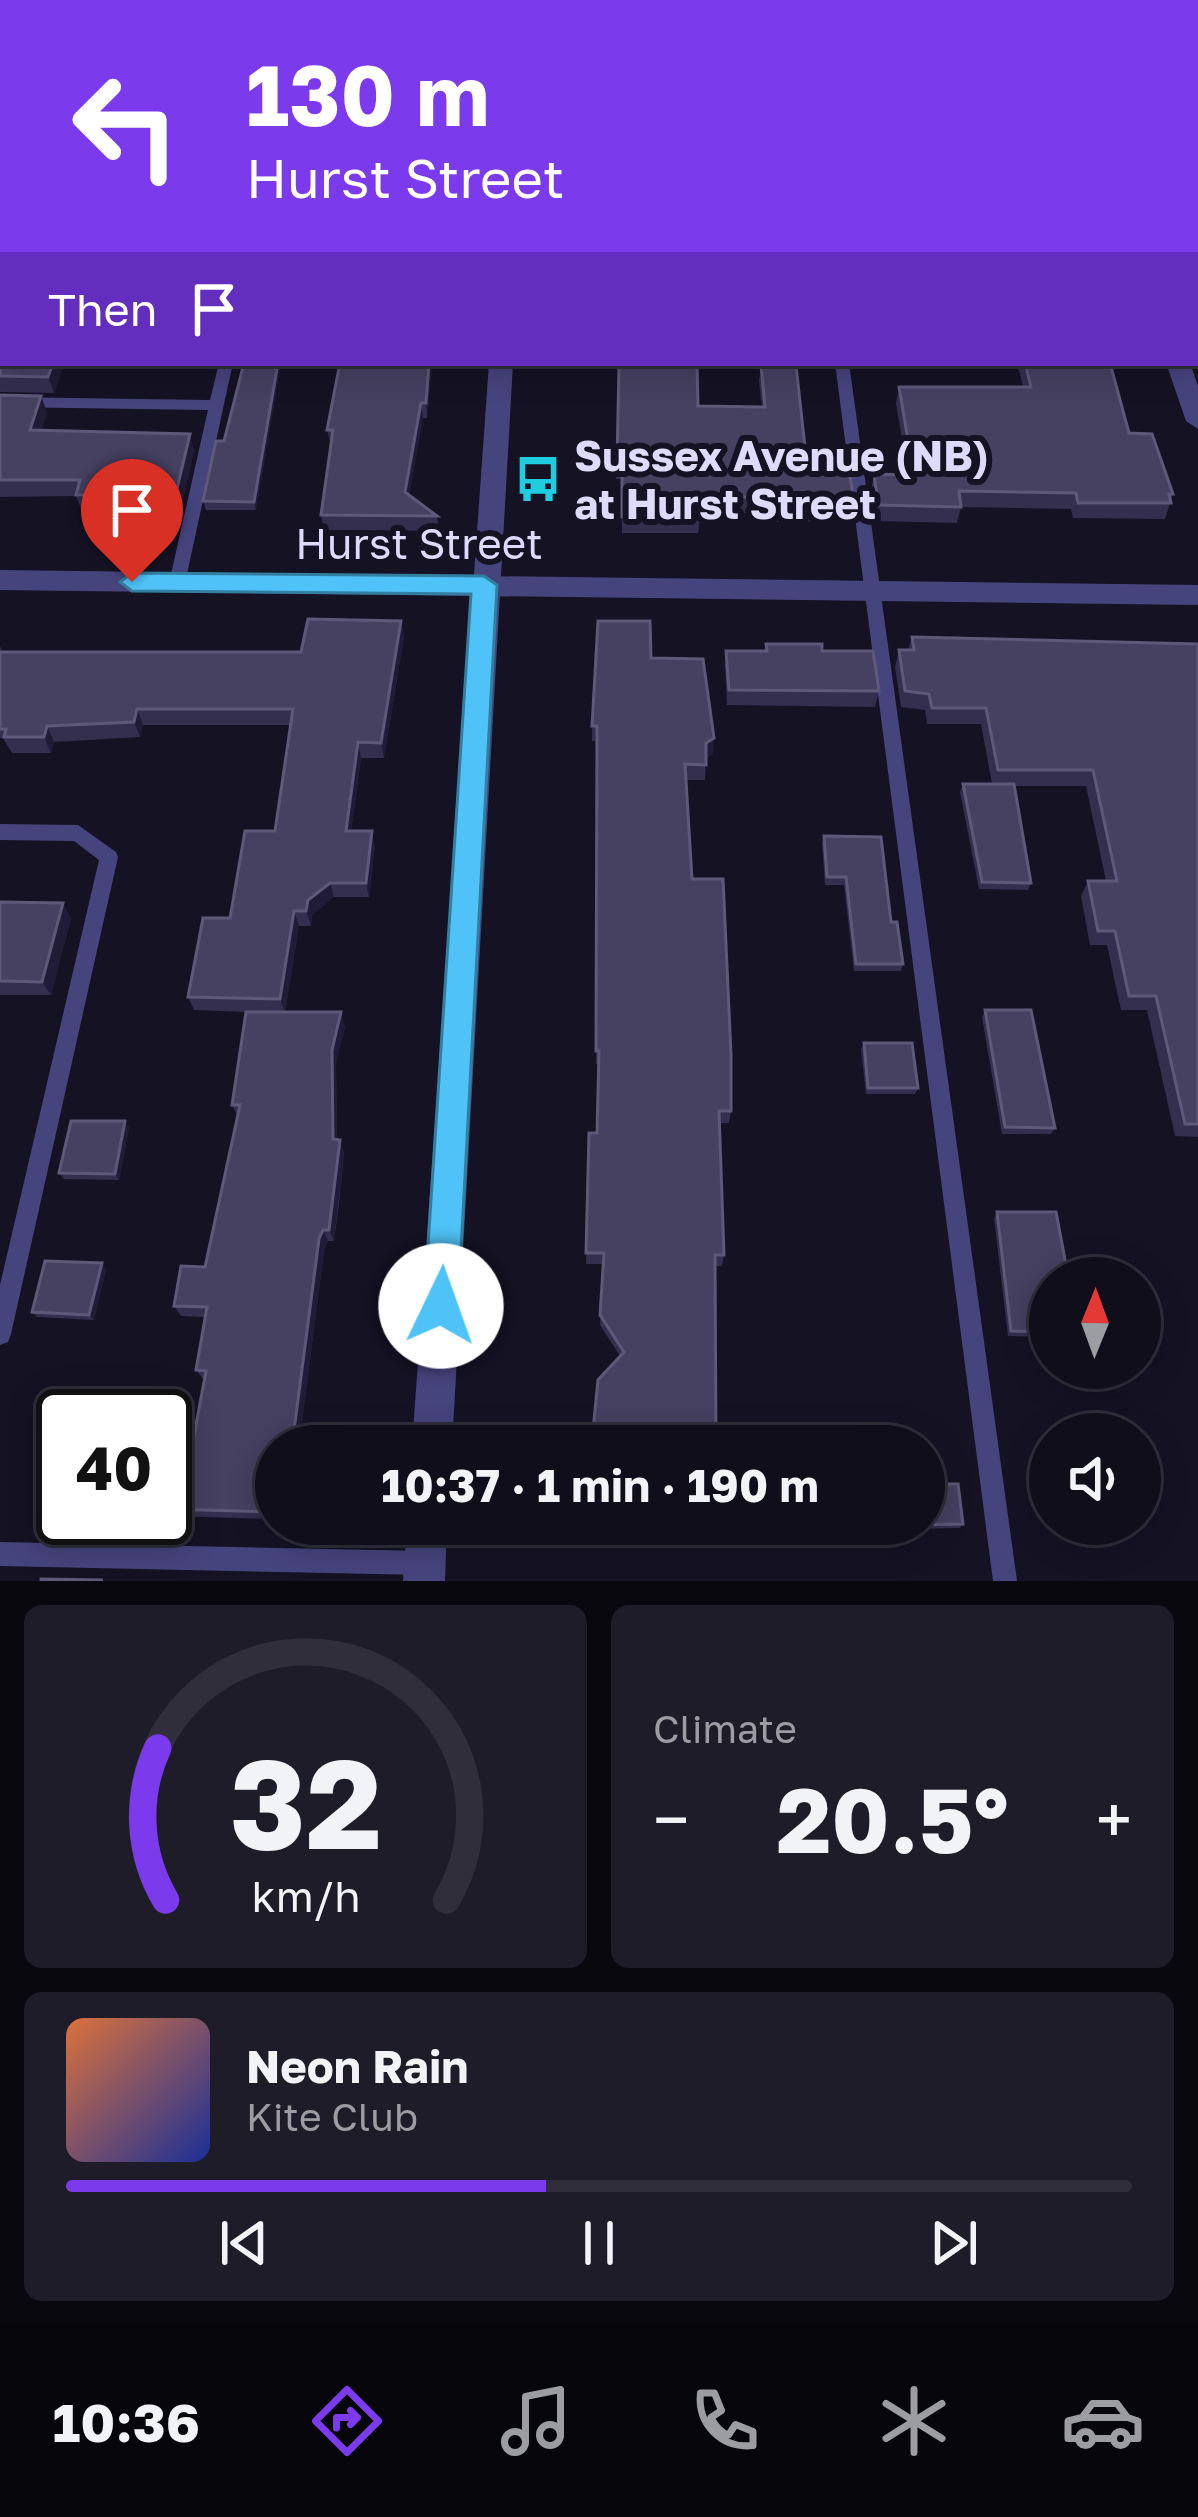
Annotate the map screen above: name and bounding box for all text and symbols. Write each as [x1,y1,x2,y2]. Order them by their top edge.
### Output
text: 130 m [246,44,490,144]
icon: left [48,48,204,204]
text: Hurst Street [246,145,564,210]
icon: arrive [181,276,247,342]
text: Then [48,282,157,336]
place label: Sussex Avenue (NB) at Hurst Street [574,430,989,528]
bus stop icon: Sussex Avenue (NB) at Hurst Street [513,454,563,504]
pin [81,459,183,582]
icon: arrive [99,477,165,543]
street label: Hurst Street [295,518,543,568]
position arrow [378,1243,504,1369]
north arrow [1029,1257,1161,1389]
map controls [1029,1257,1161,1545]
speed limit sign: 40 [36,1389,192,1545]
button: sound [1029,1413,1161,1545]
text: 10:37 · 1 min · 190 m [381,1458,819,1512]
text: Climate [653,1705,797,1752]
text: 32 [229,1727,382,1876]
text: 20.5° [776,1765,1009,1873]
text: − [653,1779,689,1859]
text: + [1096,1779,1132,1859]
text: km/h [251,1869,360,1920]
text: Neon Rain [246,2039,469,2093]
text: Kite Club [246,2093,418,2140]
icon: previous [211,2210,277,2276]
icon: pause [566,2210,632,2276]
icon: next [921,2210,987,2276]
icon: directions [305,2379,389,2463]
icon: music [494,2379,578,2463]
icon: phone [683,2379,767,2463]
icon: climate [872,2379,956,2463]
icon: car [1061,2379,1145,2463]
text: 10:36 [53,2389,200,2454]

